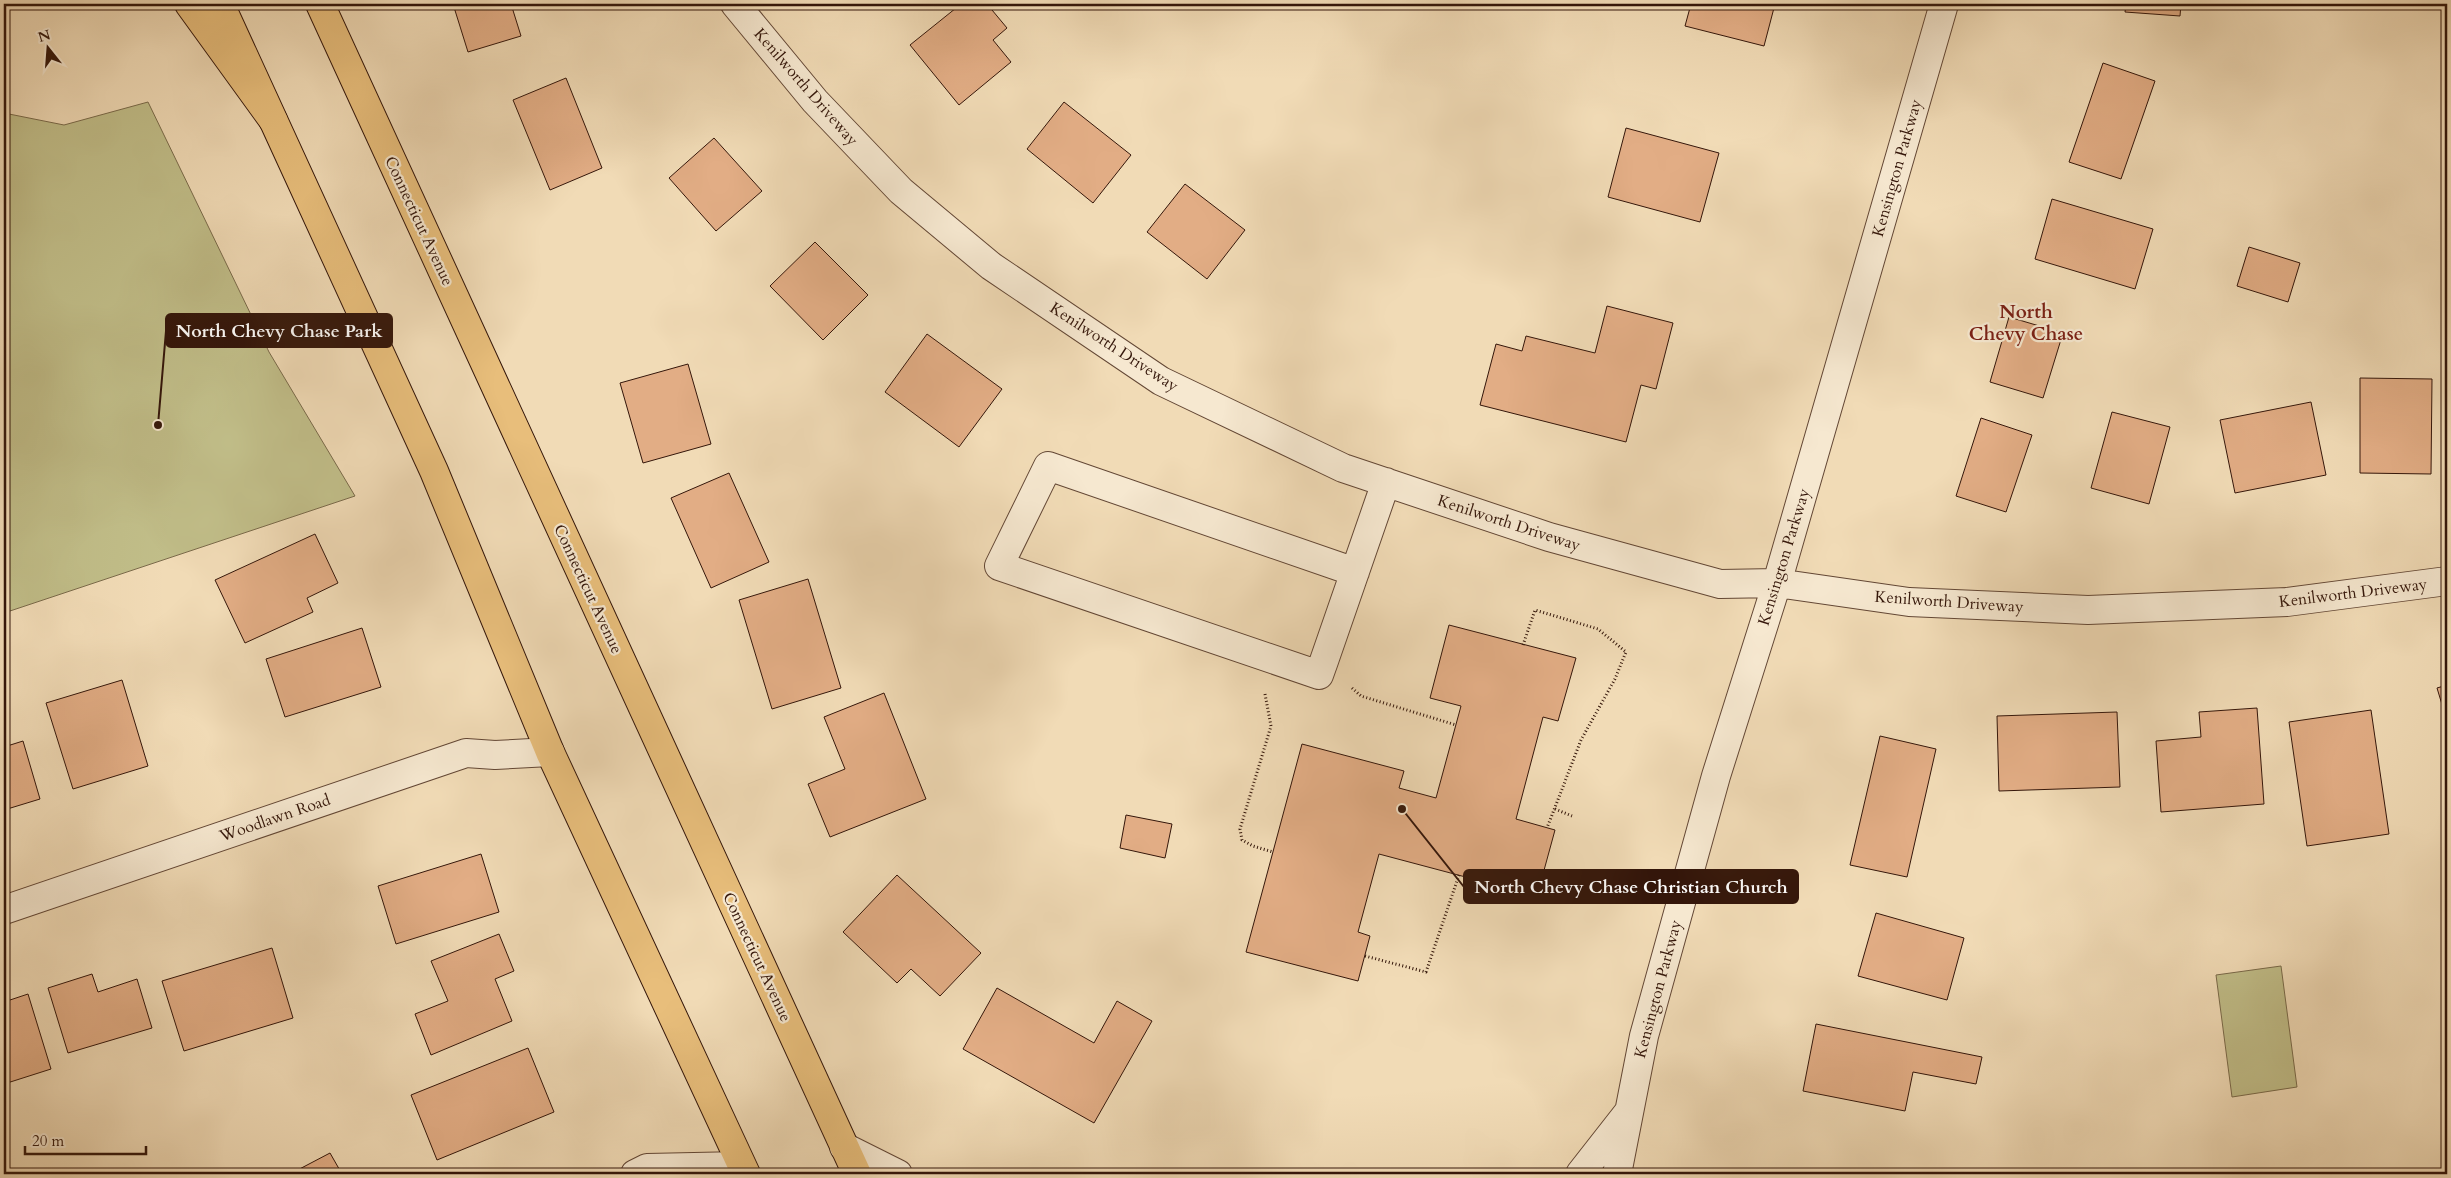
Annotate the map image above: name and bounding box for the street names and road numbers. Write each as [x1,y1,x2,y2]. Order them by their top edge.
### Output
street label: Kenilworth Driveway [749,23,864,151]
street label: Kensington Parkway [1867,96,1927,239]
street label: Connecticut Avenue [379,153,459,289]
street label: Kenilworth Driveway [1045,297,1183,397]
street label: Kensington Parkway [1753,485,1815,628]
street label: Kenilworth Driveway [1435,489,1584,557]
street label: Connecticut Avenue [548,521,628,657]
street label: Kenilworth Driveway [2278,573,2429,613]
street label: Kenilworth Driveway [1874,586,2025,618]
street label: Woodlawn Road [216,789,334,848]
street label: Connecticut Avenue [717,889,797,1025]
street label: Kensington Parkway [1629,917,1687,1061]

